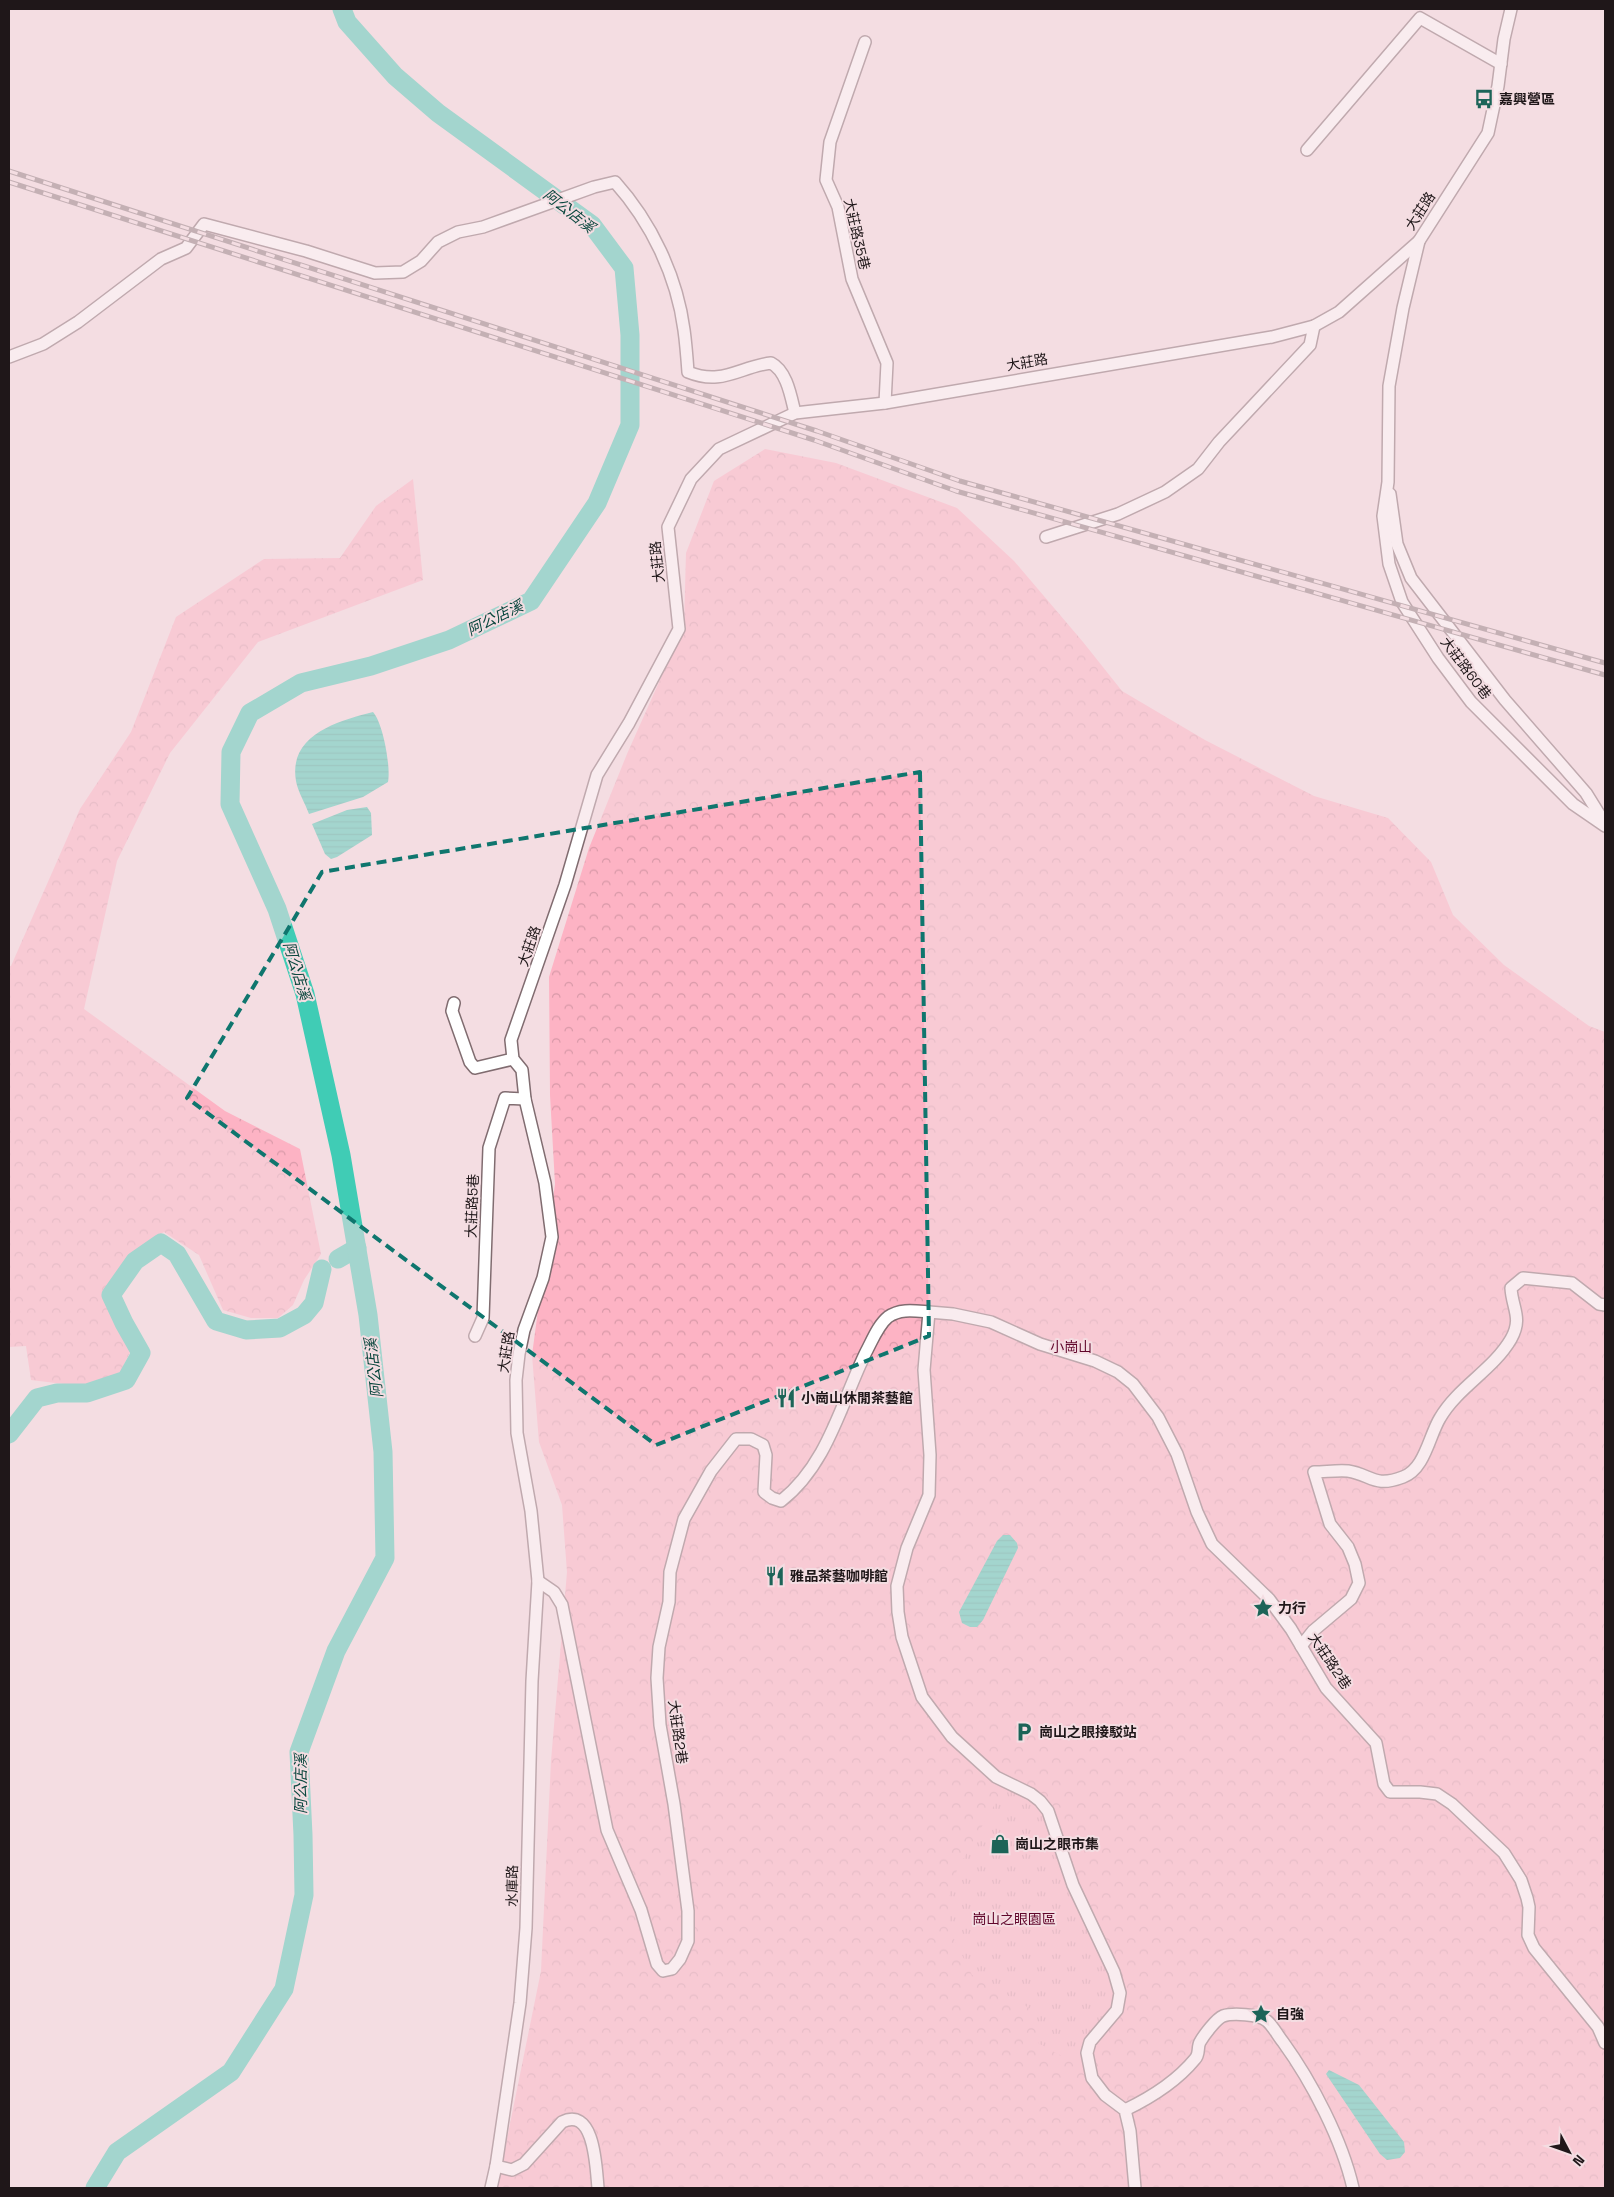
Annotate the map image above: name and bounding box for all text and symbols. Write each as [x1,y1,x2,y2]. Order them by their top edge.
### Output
bus stop icon: 嘉興營區 [1473,88,1495,110]
place label: 嘉興營區 [1499,90,1555,108]
water label: 阿公店溪 [540,185,600,238]
street label: 大莊路 [1401,188,1439,234]
street label: 大莊路35巷 [840,196,874,272]
street label: 大莊路 [1005,349,1049,375]
street label: 大莊路 [646,540,668,584]
water label: 阿公店溪 [464,595,528,639]
street label: 大莊路60巷 [1437,633,1495,703]
street label: 大莊路 [514,923,544,969]
water label: 阿公店溪 [280,939,316,1004]
street label: 大莊路5巷 [462,1174,482,1238]
street label: 大莊路 [494,1330,518,1374]
water label: 阿公店溪 [360,1335,387,1399]
park label: 小崗山 [1050,1338,1092,1356]
restaurant icon: 小崗山休閒茶藝館 [775,1387,797,1409]
place label: 小崗山休閒茶藝館 [801,1389,913,1407]
restaurant icon: 雅品茶藝咖啡館 [764,1565,786,1587]
place label: 雅品茶藝咖啡館 [790,1567,888,1585]
place icon: 力行 [1252,1597,1274,1619]
place label: 力行 [1278,1599,1306,1617]
street label: 大莊路2巷 [1305,1629,1355,1693]
street label: 大莊路2巷 [665,1699,691,1765]
parking icon: 崗山之眼接駁站 [1013,1721,1035,1743]
place label: 崗山之眼接駁站 [1039,1723,1137,1741]
water label: 阿公店溪 [291,1752,310,1814]
shop icon: 崗山之眼市集 [989,1833,1011,1855]
place label: 崗山之眼市集 [1015,1835,1099,1853]
street label: 水庫路 [503,1865,521,1907]
park label: 崗山之眼園區 [972,1910,1056,1928]
place icon: 自強 [1250,2003,1272,2025]
place label: 自強 [1276,2005,1304,2023]
north arrow [1544,2127,1594,2177]
text: N [1569,2151,1589,2170]

